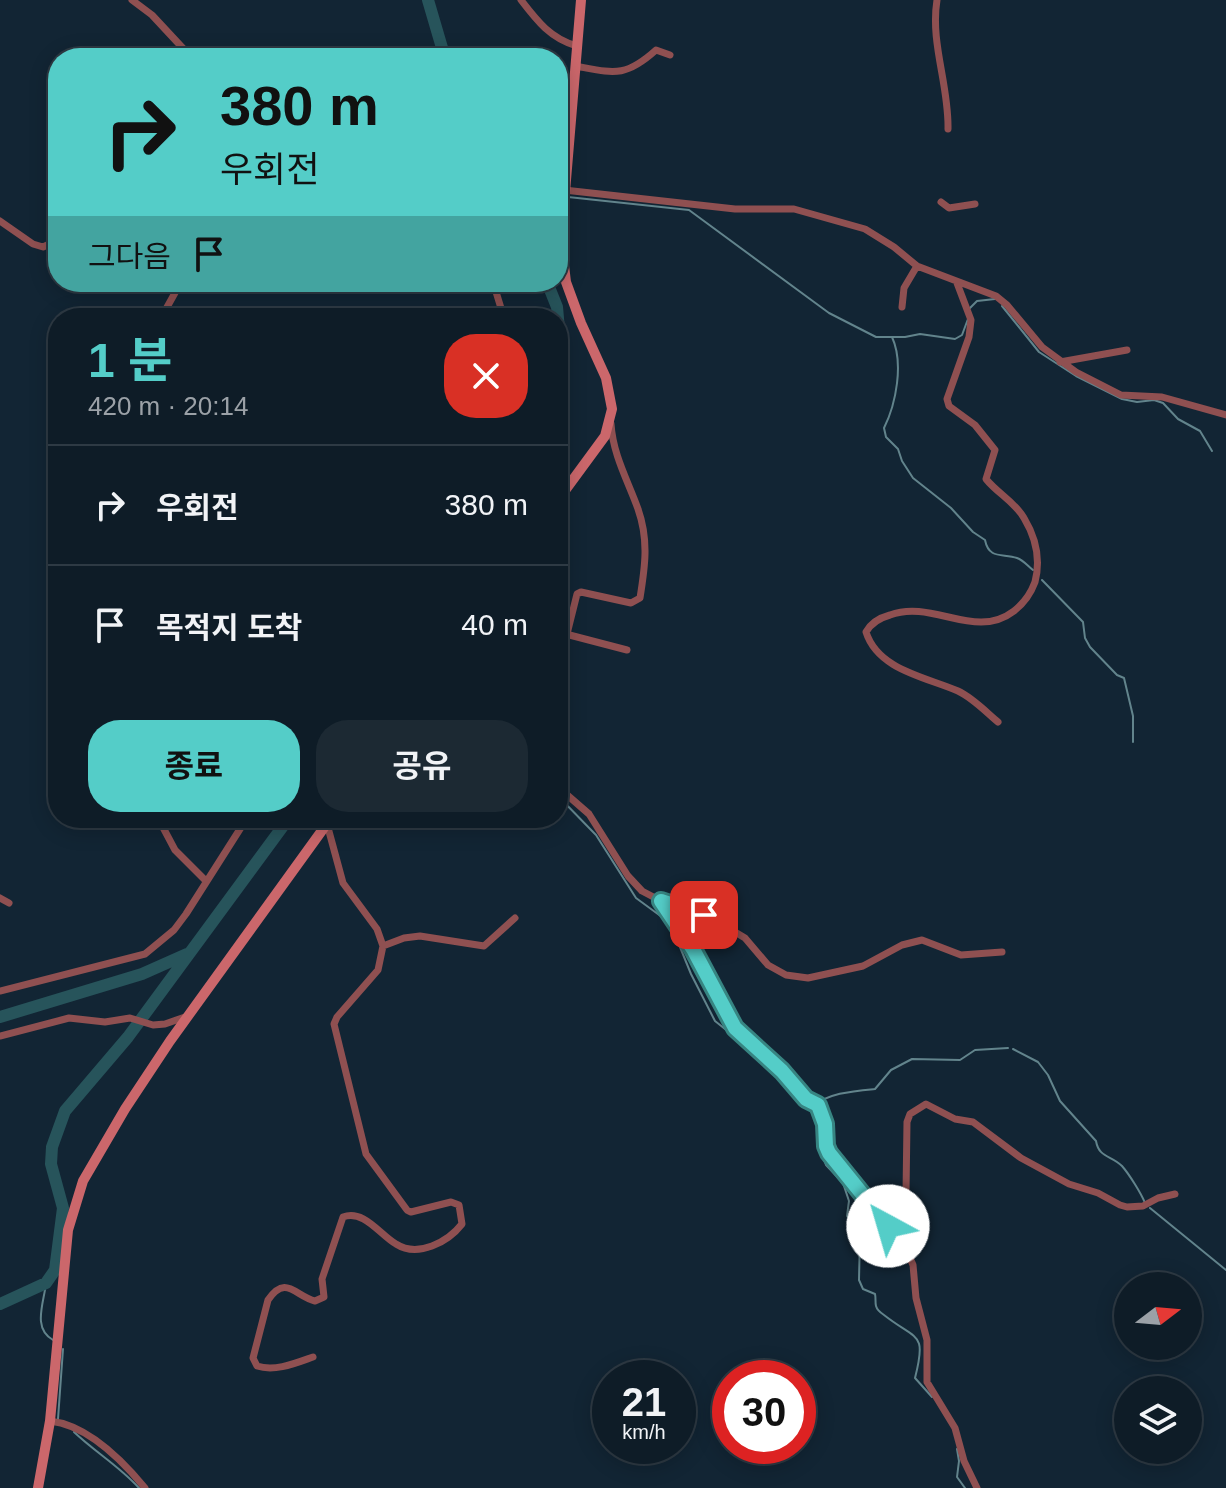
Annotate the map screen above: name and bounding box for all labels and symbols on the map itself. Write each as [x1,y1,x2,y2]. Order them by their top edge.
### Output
pin [670,881,738,949]
position arrow [846,1184,930,1268]
north arrow [1114,1272,1202,1360]
speed limit sign: 30 [712,1360,816,1464]

